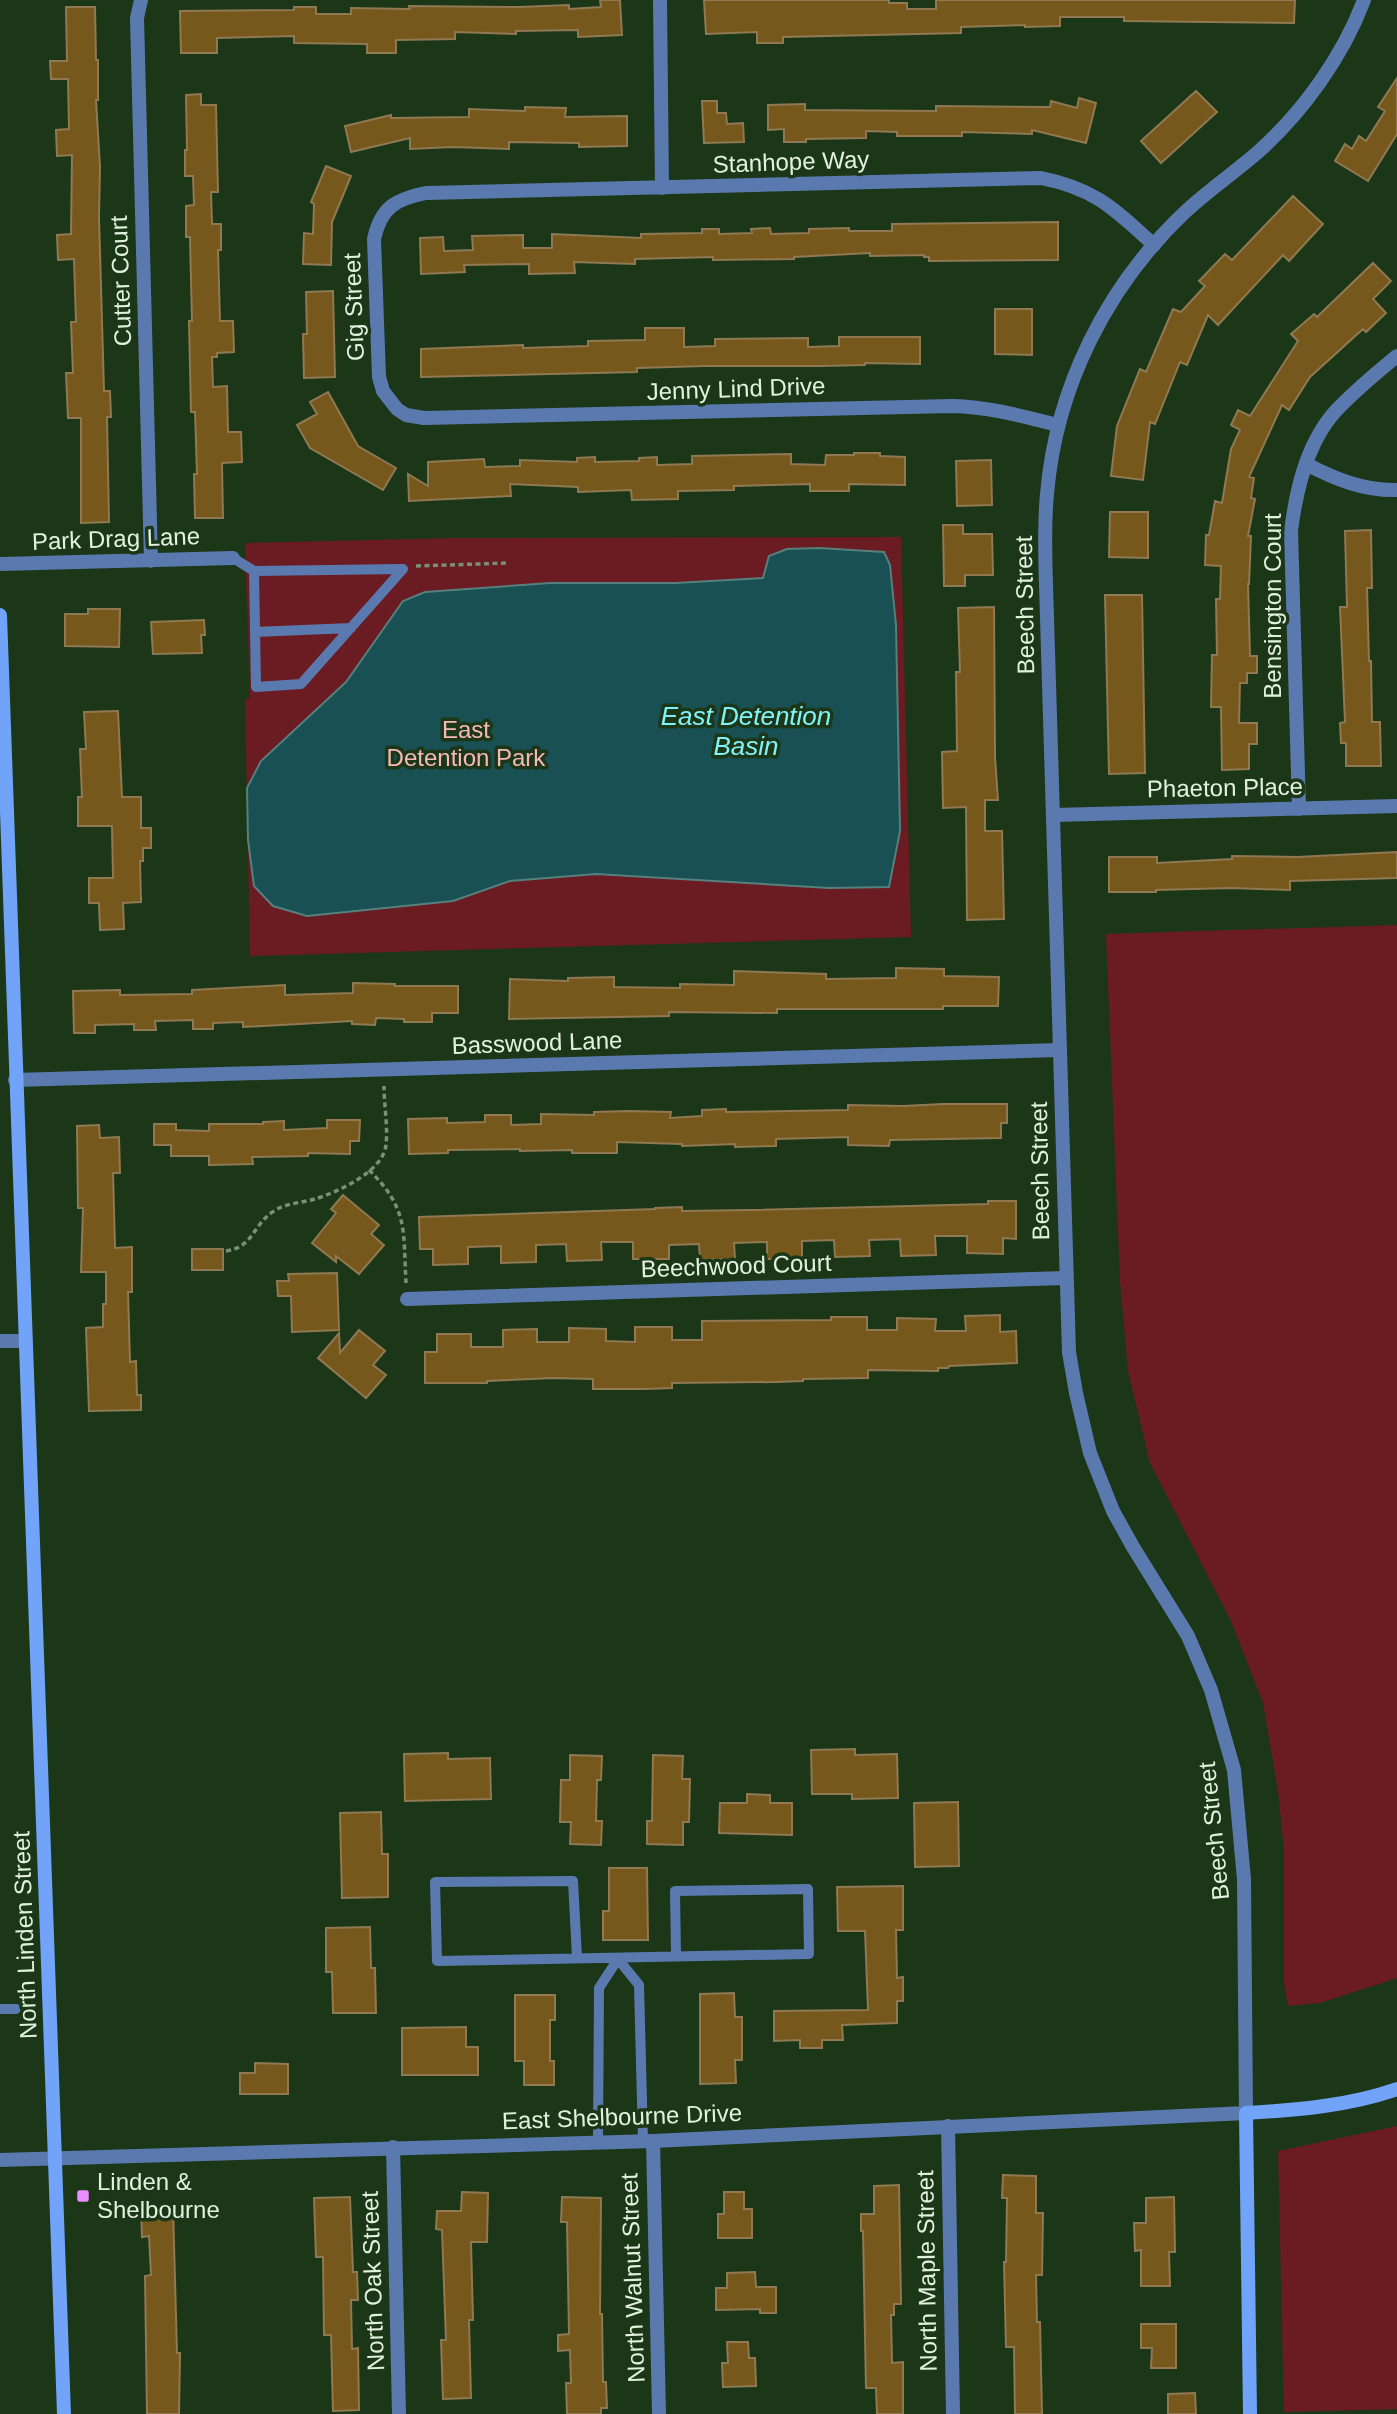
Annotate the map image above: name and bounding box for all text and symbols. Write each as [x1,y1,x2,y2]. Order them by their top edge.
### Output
street label: Stanhope Way [712,145,870,178]
street label: Cutter Court [105,215,136,347]
street label: Gig Street [338,252,369,361]
street label: Jenny Lind Drive [646,372,826,405]
street label: Bensington Court [1259,513,1286,699]
street label: Park Drag Lane [32,522,200,555]
street label: Beech Street [1010,535,1039,675]
water label: East Detention Basin [661,701,831,761]
park label: East Detention Park [387,716,546,771]
street label: Phaeton Place [1147,773,1303,802]
street label: Basswood Lane [451,1026,623,1059]
street label: Beech Street [1025,1101,1054,1241]
street label: Beechwood Court [640,1249,832,1282]
street label: Beech Street [1193,1760,1234,1901]
street label: North Linden Street [7,1830,42,2039]
street label: East Shelbourne Drive [502,2099,742,2134]
place label: Linden & Shelbourne [97,2168,220,2223]
street label: North Maple Street [911,2170,942,2372]
street label: North Walnut Street [615,2172,650,2383]
marker: Linden & Shelbourne [75,2188,91,2204]
street label: North Oak Street [356,2190,389,2371]

